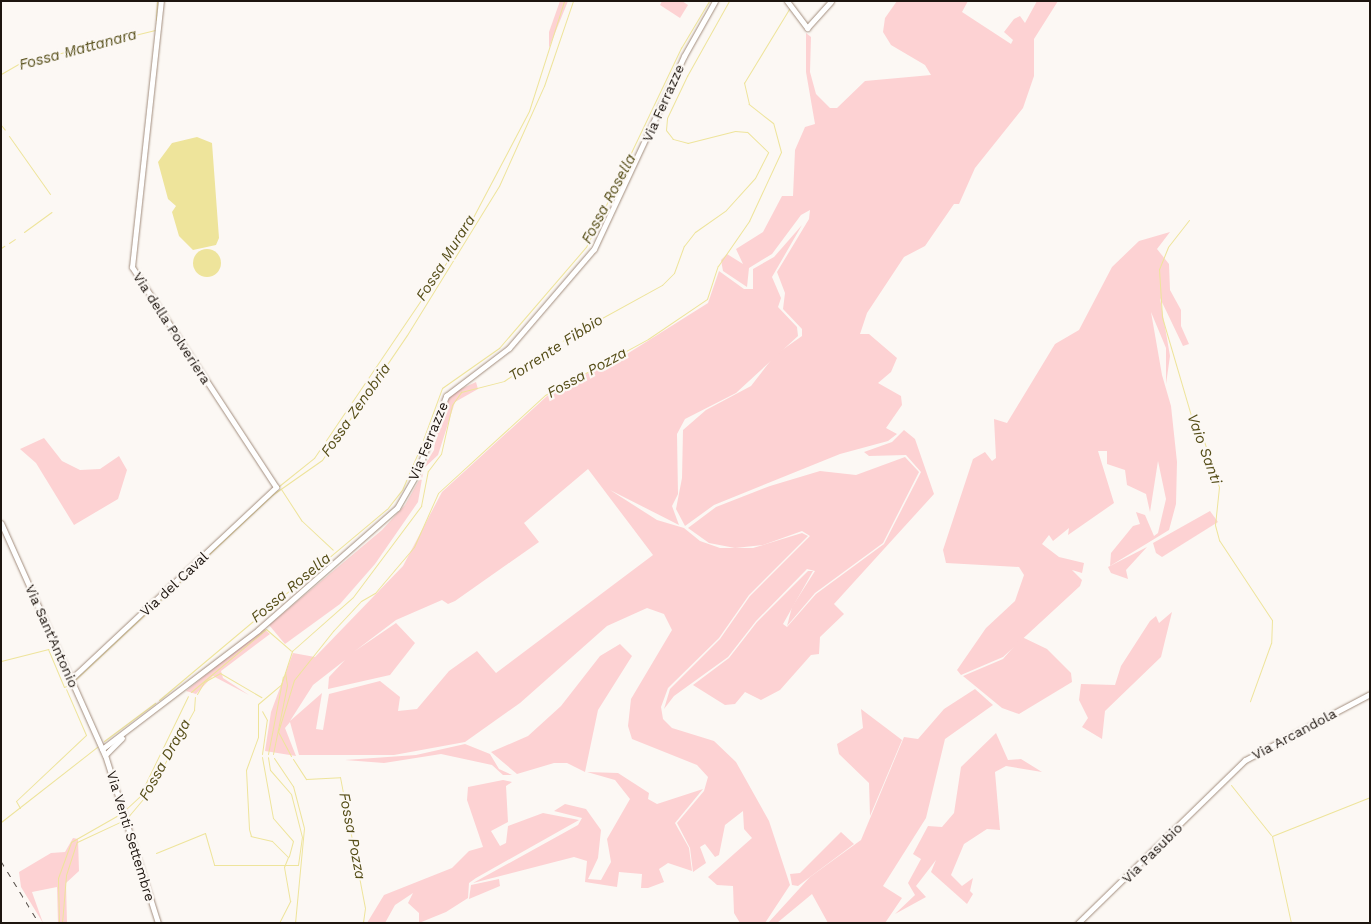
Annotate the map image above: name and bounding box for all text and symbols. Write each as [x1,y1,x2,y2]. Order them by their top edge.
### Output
water label: Fossa Mattanara [17,26,139,74]
street label: Via Ferrazze [638,61,688,145]
water label: Fossa Rosella [578,151,640,247]
water label: Fossa Murara [413,212,479,304]
street label: Via della Polveriera [129,269,215,387]
water label: Torrente Fibbio [505,311,607,385]
water label: Fossa Pozza [544,344,630,402]
water label: Fossa Zenobria [317,360,395,460]
street label: Via Ferrazze [405,399,451,483]
water label: Vaio Santi [1183,411,1225,487]
street label: Via del Caval [136,548,212,620]
water label: Fossa Rosella [247,549,335,627]
street label: Via Sant'Antonio [22,582,82,690]
street label: Via Arcandola [1249,705,1339,763]
water label: Fossa Draga [135,716,195,804]
street label: Via Venti Settembre [103,768,159,904]
water label: Fossa Pozza [335,791,369,881]
street label: Via Pasubio [1118,819,1186,887]

